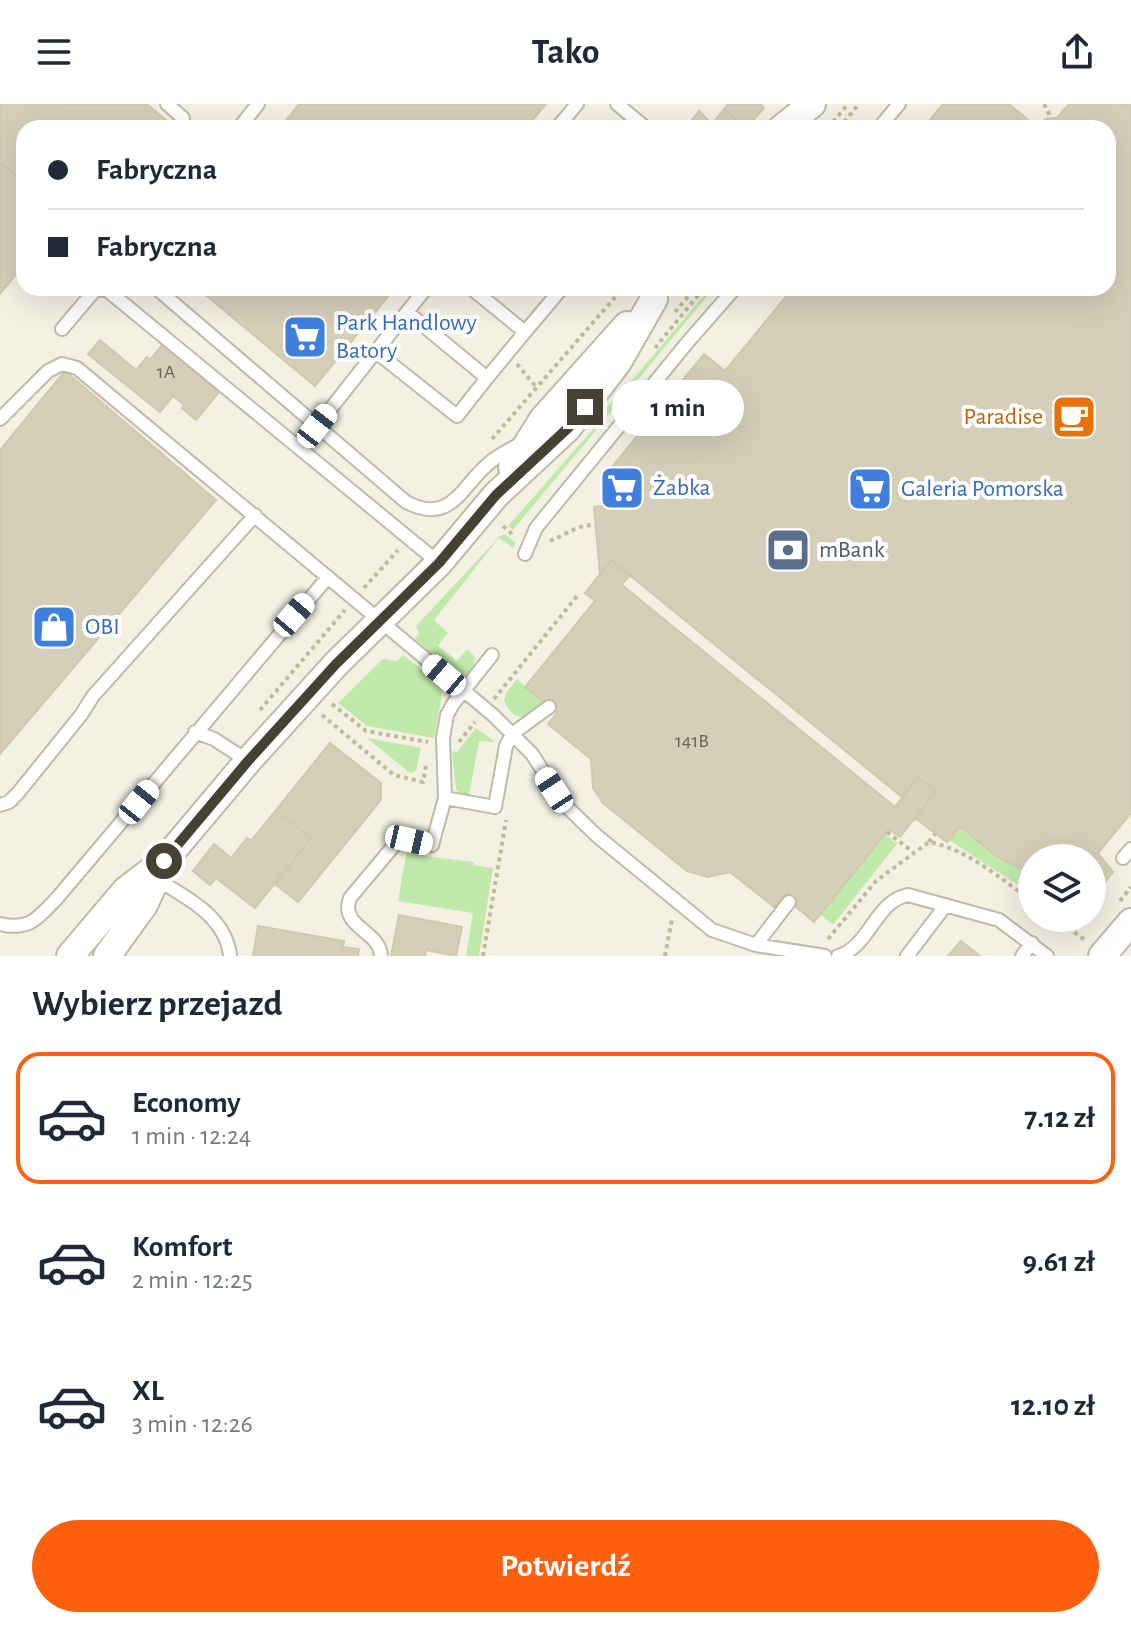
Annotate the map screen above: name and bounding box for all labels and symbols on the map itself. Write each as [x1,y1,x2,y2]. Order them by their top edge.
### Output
place label: Park Handlowy Batory [336,311,477,363]
supermarket icon: Park Handlowy Batory [281,313,329,361]
house number: 1A [157,362,176,382]
callout: 1 min [613,379,745,435]
route end [567,389,603,425]
cafe icon: Paradise [1050,393,1098,441]
car [293,400,341,452]
place label: Paradise [964,405,1043,429]
supermarket icon: Żabka [598,464,646,512]
supermarket icon: Galeria Pomorska [846,465,894,513]
place label: Żabka [653,475,711,500]
place label: Galeria Pomorska [901,477,1064,501]
bank icon: mBank [764,526,812,574]
place label: mBank [819,538,885,562]
car [269,589,319,641]
shop icon: OBI [30,603,78,651]
place label: OBI [85,615,120,639]
car [418,650,470,700]
house number: 141B [675,731,709,751]
car [531,763,577,817]
car [115,776,163,828]
car [383,823,435,857]
route start [146,843,182,879]

